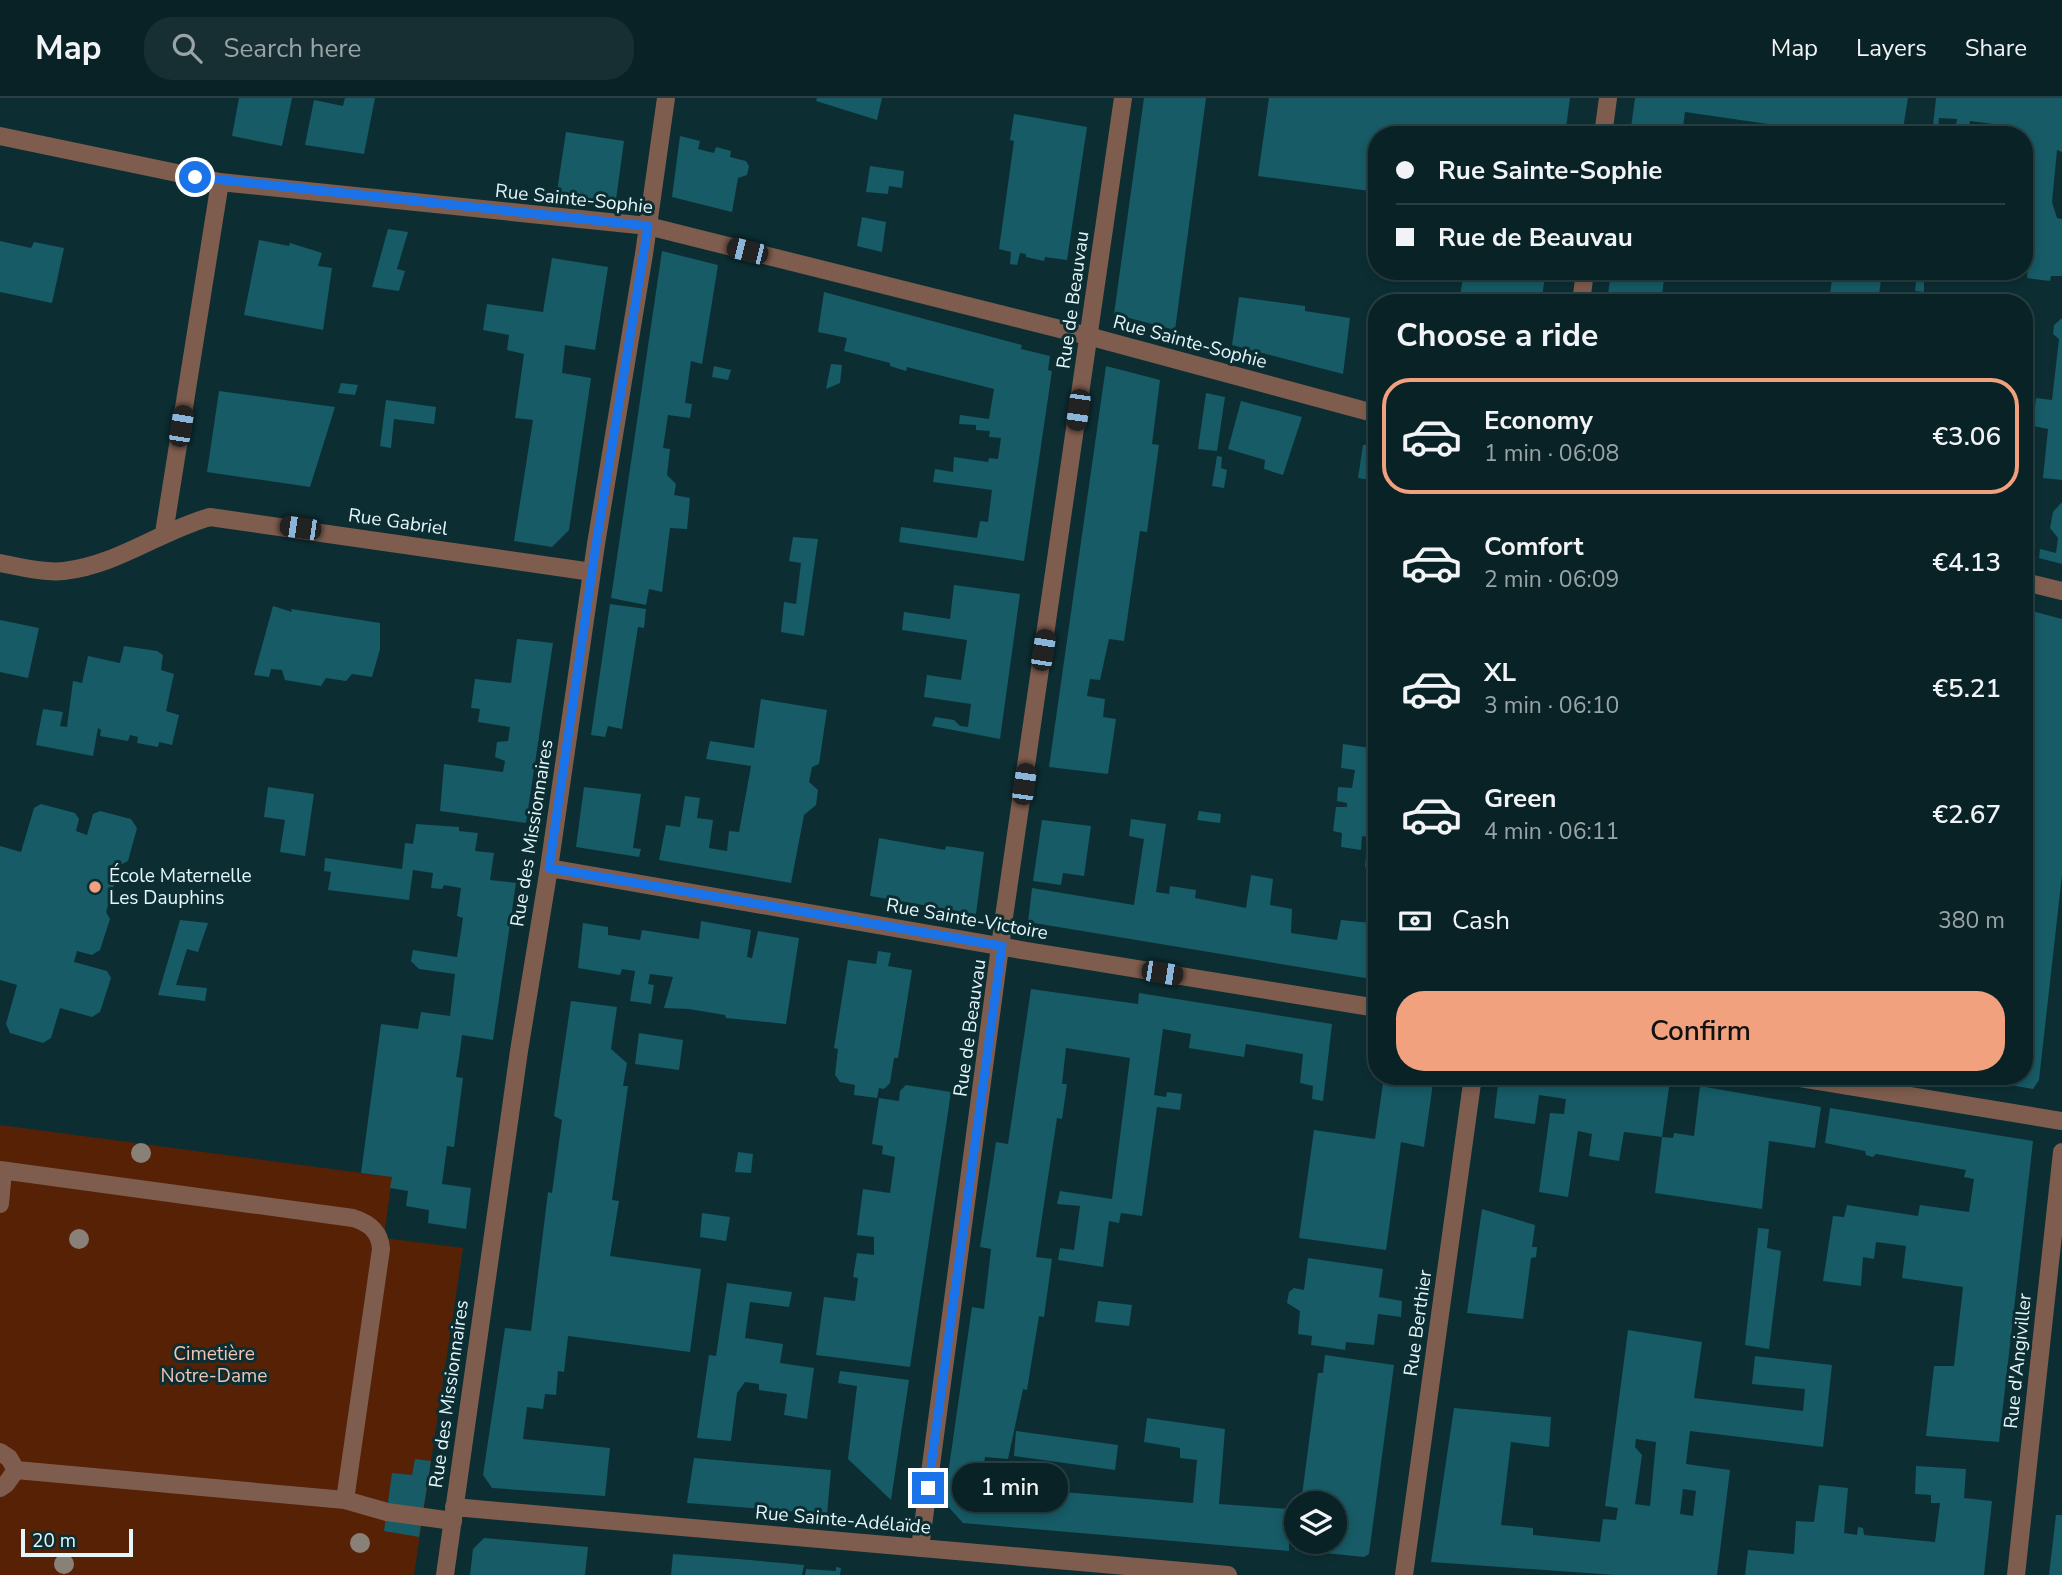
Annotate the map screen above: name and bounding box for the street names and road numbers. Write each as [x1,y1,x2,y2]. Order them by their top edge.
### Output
street label: Rue Sainte-Sophie [494,178,654,220]
street label: Rue de Beauvau [1050,230,1096,370]
street label: Rue Sainte-Sophie [1110,309,1270,375]
street label: Rue Gabriel [347,502,450,542]
street label: Rue des Missionnaires [504,737,560,929]
street label: Rue Sainte-Victoire [884,892,1050,946]
street label: Rue de Beauvau [947,958,993,1098]
street label: Rue Berthier [1398,1268,1438,1378]
street label: Rue d'Angiviller [1998,1292,2038,1430]
street label: Rue des Missionnaires [423,1298,475,1490]
street label: Rue Sainte-Adélaïde [754,1499,932,1541]

